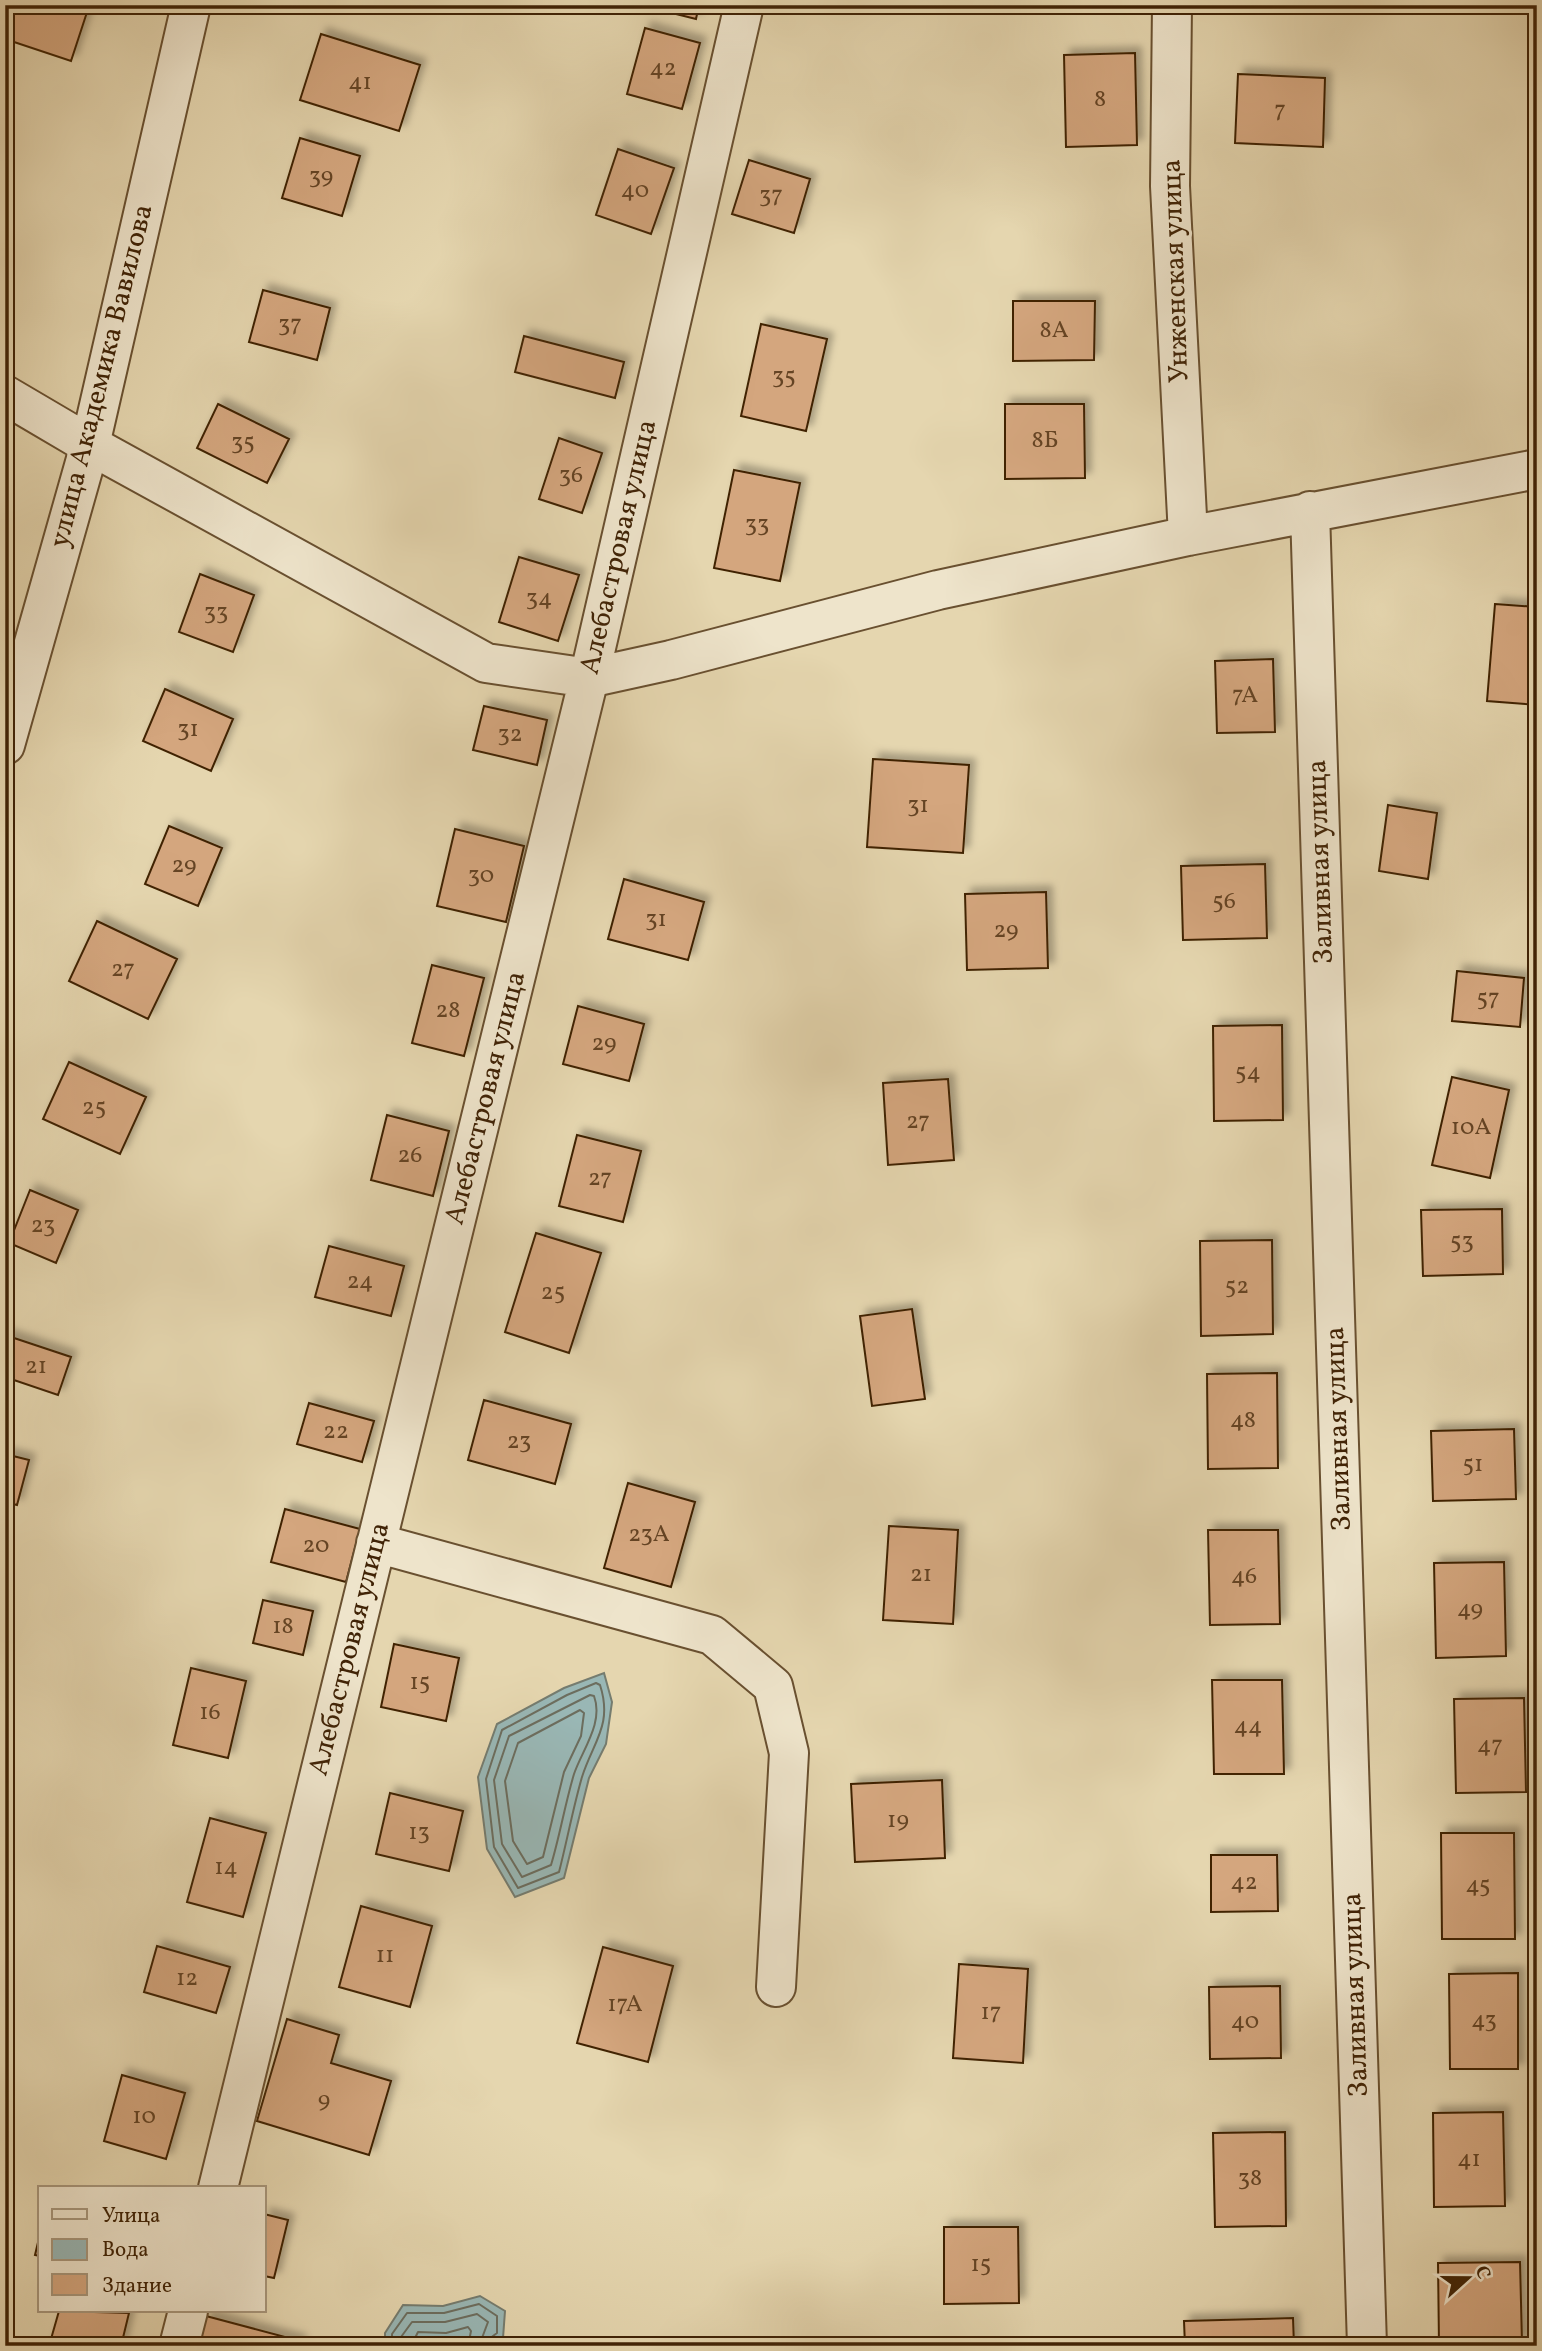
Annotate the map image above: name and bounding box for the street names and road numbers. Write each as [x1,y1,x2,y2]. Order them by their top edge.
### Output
street label: Унженская улица [1153,158,1199,384]
street label: улица Академика Вавилова [40,200,164,552]
street label: Алебастровая улица [571,416,667,678]
street label: Заливная улица [1298,759,1344,965]
street label: Алебастровая улица [436,967,536,1229]
street label: Заливная улица [1316,1326,1362,1532]
street label: Алебастровая улица [300,1518,400,1780]
street label: Заливная улица [1333,1892,1379,2098]

